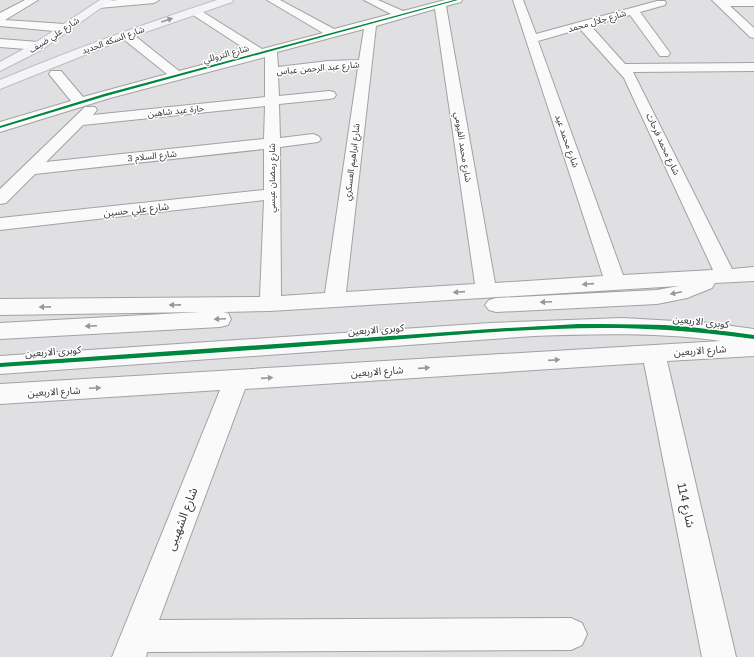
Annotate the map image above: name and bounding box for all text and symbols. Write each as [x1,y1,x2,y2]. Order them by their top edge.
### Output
street label: شارع جلال محمد [567,8,628,36]
street label: شارع علي ضيف [27,15,82,57]
one-way arrow [161,17,173,23]
street label: شارع السكه الحديد [80,24,146,58]
street label: شارع التروللي [202,43,251,67]
street label: شارع عبد الرحمن عباس [276,59,360,79]
street label: حارة عيد شاهين [147,103,205,120]
street label: شارع محمد الفيومي [450,111,473,183]
street label: شارع محمد فرحات [642,111,682,177]
street label: شارع محمد عيد [551,113,581,170]
street label: شارع ابراهيم العسكري [342,123,364,202]
street label: شارع رمضان عيسي [267,143,279,213]
street label: شارع السلام 3 [127,148,177,166]
street label: شارع علي حسين [103,201,170,221]
one-way arrow [582,280,594,287]
one-way arrow [453,289,465,296]
one-way arrow [669,291,682,297]
one-way arrow [539,299,552,305]
one-way arrow [169,302,181,309]
one-way arrow [38,304,51,310]
street label: كوبرى الاربعين [672,313,730,331]
one-way arrow [213,316,226,322]
street label: كوبرى الاربعين [348,322,405,338]
one-way arrow [84,323,97,329]
street label: شارع الاربعين [673,343,727,360]
street label: كوبرى الاربعين [25,344,82,360]
one-way arrow [548,356,560,363]
street label: شارع الاربعين [350,364,404,381]
one-way arrow [418,365,430,372]
one-way arrow [261,375,273,382]
street label: شارع الاربعين [27,385,81,400]
one-way arrow [89,385,101,392]
street label: شارع 114 [672,481,698,529]
street label: شارع الشهيبى [164,485,202,553]

